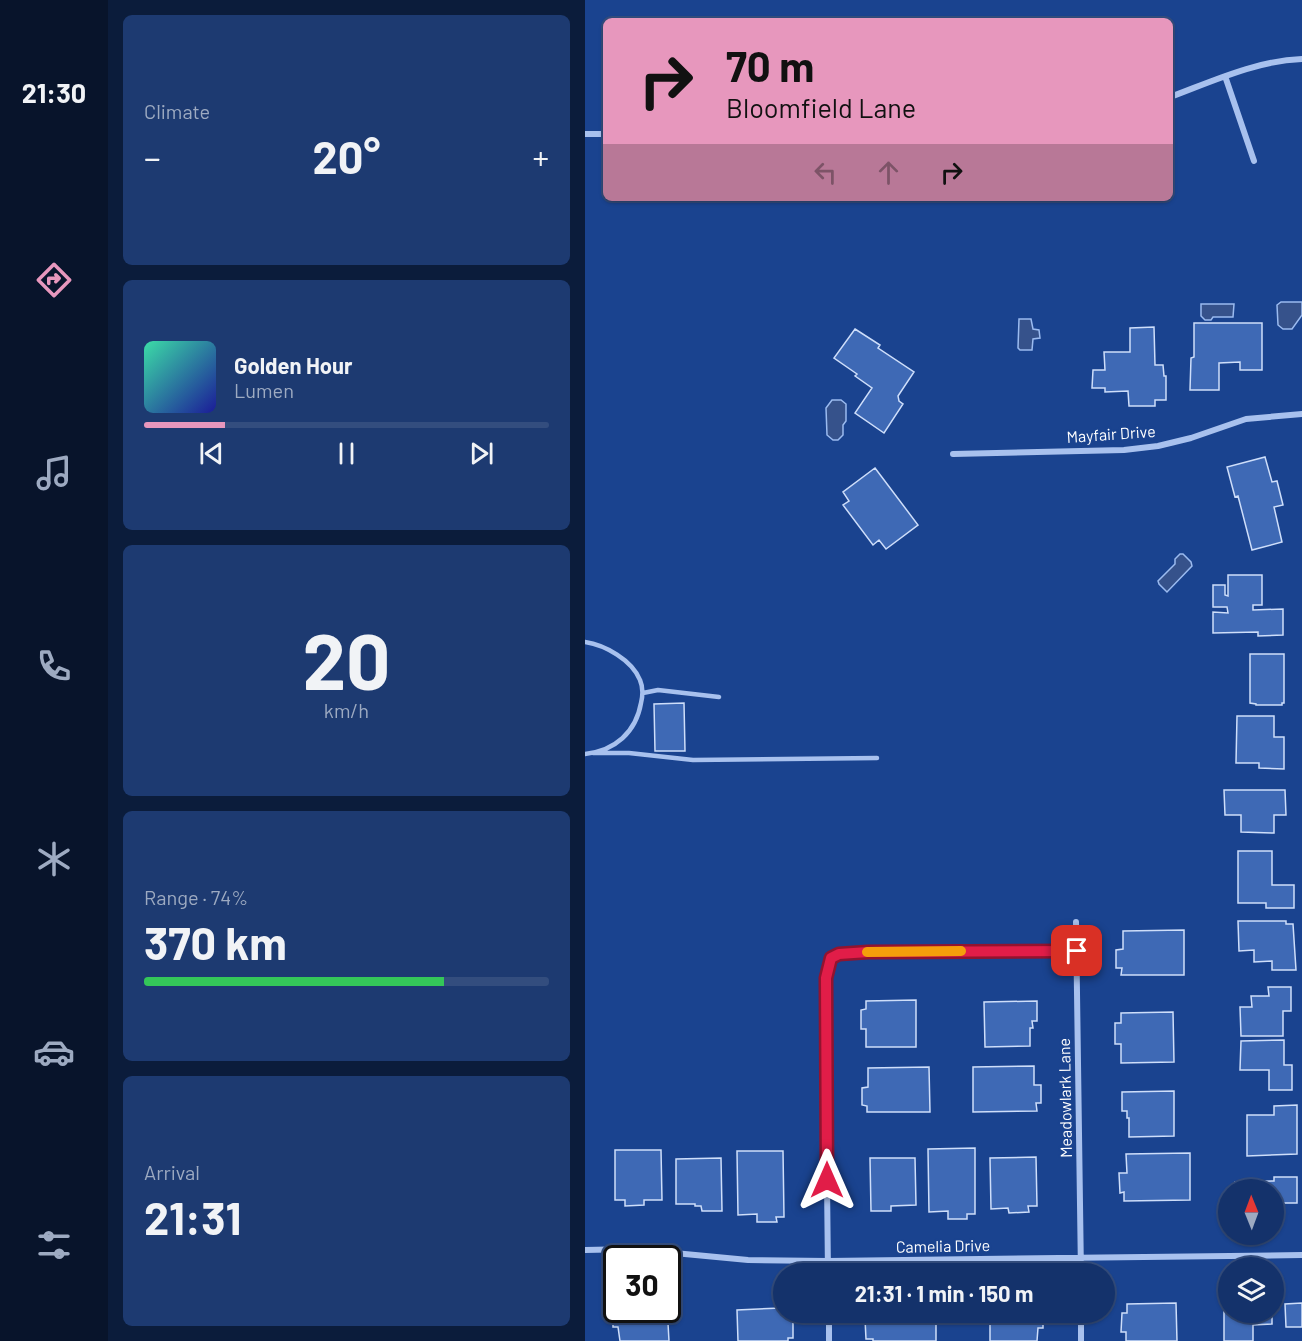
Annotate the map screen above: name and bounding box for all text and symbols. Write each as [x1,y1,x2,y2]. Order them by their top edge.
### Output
text: 70 m [726,40,814,90]
icon: right [627,42,705,120]
text: 21:30 [22,76,86,108]
text: Bloomfield Lane [726,91,916,123]
text: Climate [144,99,210,123]
text: 20° [313,129,380,183]
text: − [144,137,161,177]
text: + [533,137,549,177]
icon: left [809,156,842,189]
icon: ahead [872,156,905,189]
icon: right [935,156,968,189]
icon: directions [33,259,75,301]
text: Golden Hour [234,352,352,378]
text: Lumen [234,378,294,402]
street label: Mayfair Drive [1066,421,1156,446]
icon: previous [195,437,228,470]
icon: pause [330,437,363,470]
icon: next [465,437,498,470]
icon: music [33,452,75,494]
text: 20 [302,612,391,706]
icon: phone [33,645,75,687]
text: km/h [324,698,369,722]
icon: climate [33,838,75,880]
text: Range · 74% [144,885,248,909]
text: 370 km [144,915,287,969]
pin [1051,925,1102,976]
icon: arrive [1060,934,1093,967]
icon: car [33,1031,75,1073]
street label: Meadowlark Lane [1054,1038,1075,1158]
position arrow [795,1148,859,1212]
text: Arrival [144,1160,200,1184]
north arrow [1218,1179,1284,1245]
map controls [1218,1179,1284,1323]
text: 21:31 [144,1190,241,1244]
icon: filters [33,1224,75,1266]
street label: Camelia Drive [896,1235,990,1256]
speed limit sign: 30 [603,1245,681,1323]
button: layers [1218,1257,1284,1323]
text: 21:31 · 1 min · 150 m [855,1280,1033,1306]

